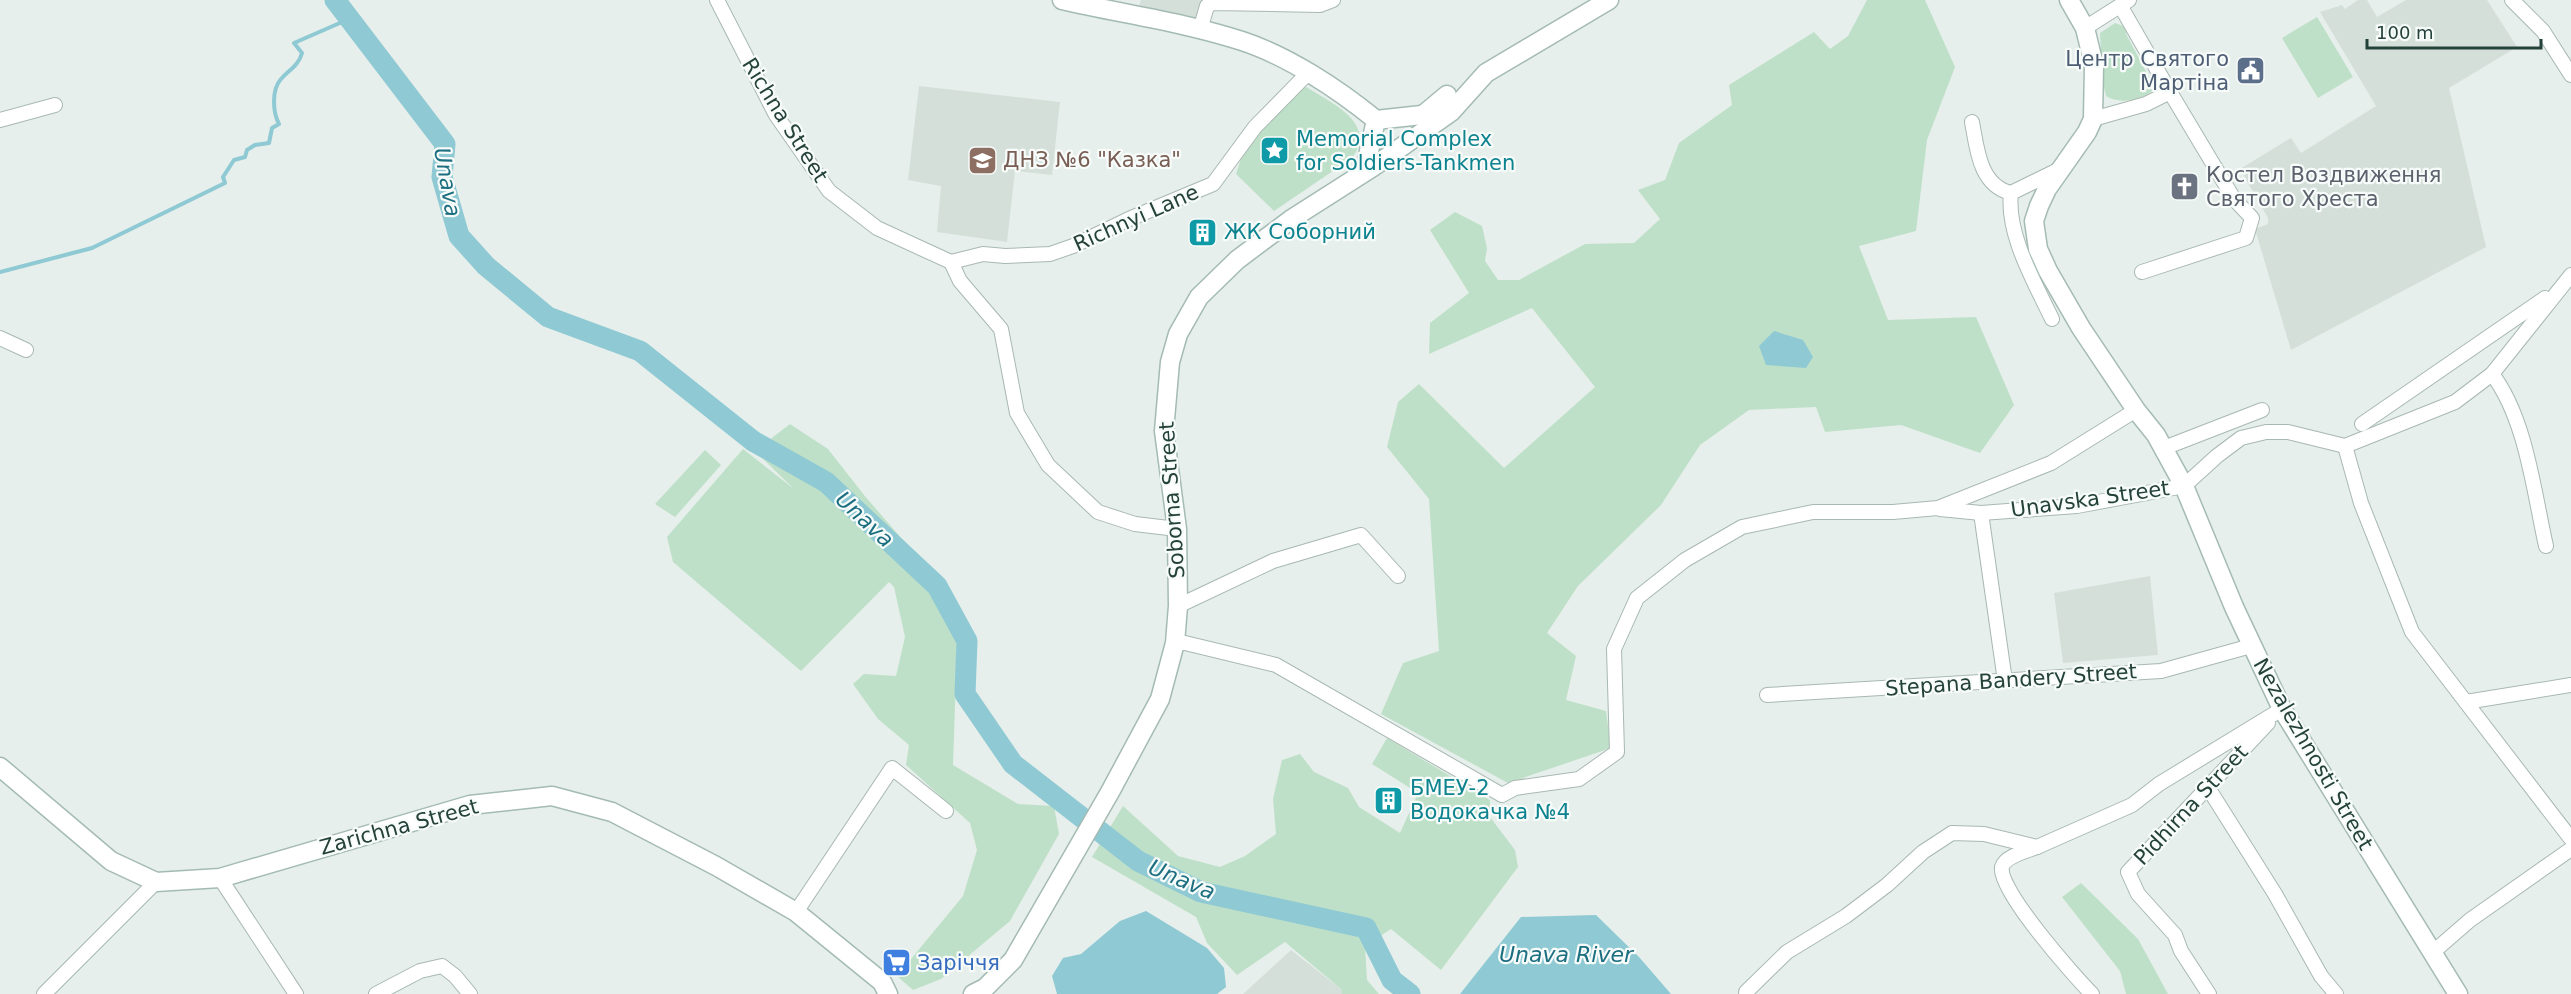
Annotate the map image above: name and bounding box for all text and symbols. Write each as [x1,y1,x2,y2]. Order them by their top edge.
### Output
scale bar [2367,12,2541,50]
text: 100 m [2376,22,2434,43]
place label: Центр Святого Мартіна [2065,47,2229,95]
street label: Richna Street [737,53,833,187]
public building icon: Центр Святого Мартіна [2234,55,2266,87]
place label: Memorial Complex for Soldiers-Tankmen [1296,127,1515,175]
place icon: Memorial Complex for Soldiers-Tankmen [1259,135,1291,167]
school or university icon: ДНЗ №6 "Казка" [966,144,998,176]
water label: Unava [429,145,466,219]
place label: ДНЗ №6 "Казка" [1003,148,1181,172]
place label: Костел Воздвиження Святого Хреста [2206,163,2441,211]
church icon: Костел Воздвиження Святого Хреста [2169,171,2201,203]
street label: Richnyi Lane [1070,180,1202,256]
building icon: ЖК Соборний [1187,216,1219,248]
place label: ЖК Соборний [1224,220,1376,244]
street label: Soborna Street [1155,421,1189,579]
street label: Unavska Street [2009,476,2171,522]
water label: Unava [831,486,899,552]
street label: Nezalezhnosti Street [2248,654,2378,854]
street label: Stepana Bandery Street [1885,659,2137,701]
street label: Pidhirna Street [2129,740,2253,870]
place label: БМЕУ-2 Водокачка №4 [1410,776,1570,824]
building icon: БМЕУ-2 Водокачка №4 [1373,784,1405,816]
street label: Zarichna Street [317,794,481,860]
water label: Unava [1145,854,1219,905]
water label: Unava River [1499,942,1635,967]
supermarket icon: Заріччя [880,947,912,979]
place label: Заріччя [917,951,1000,975]

